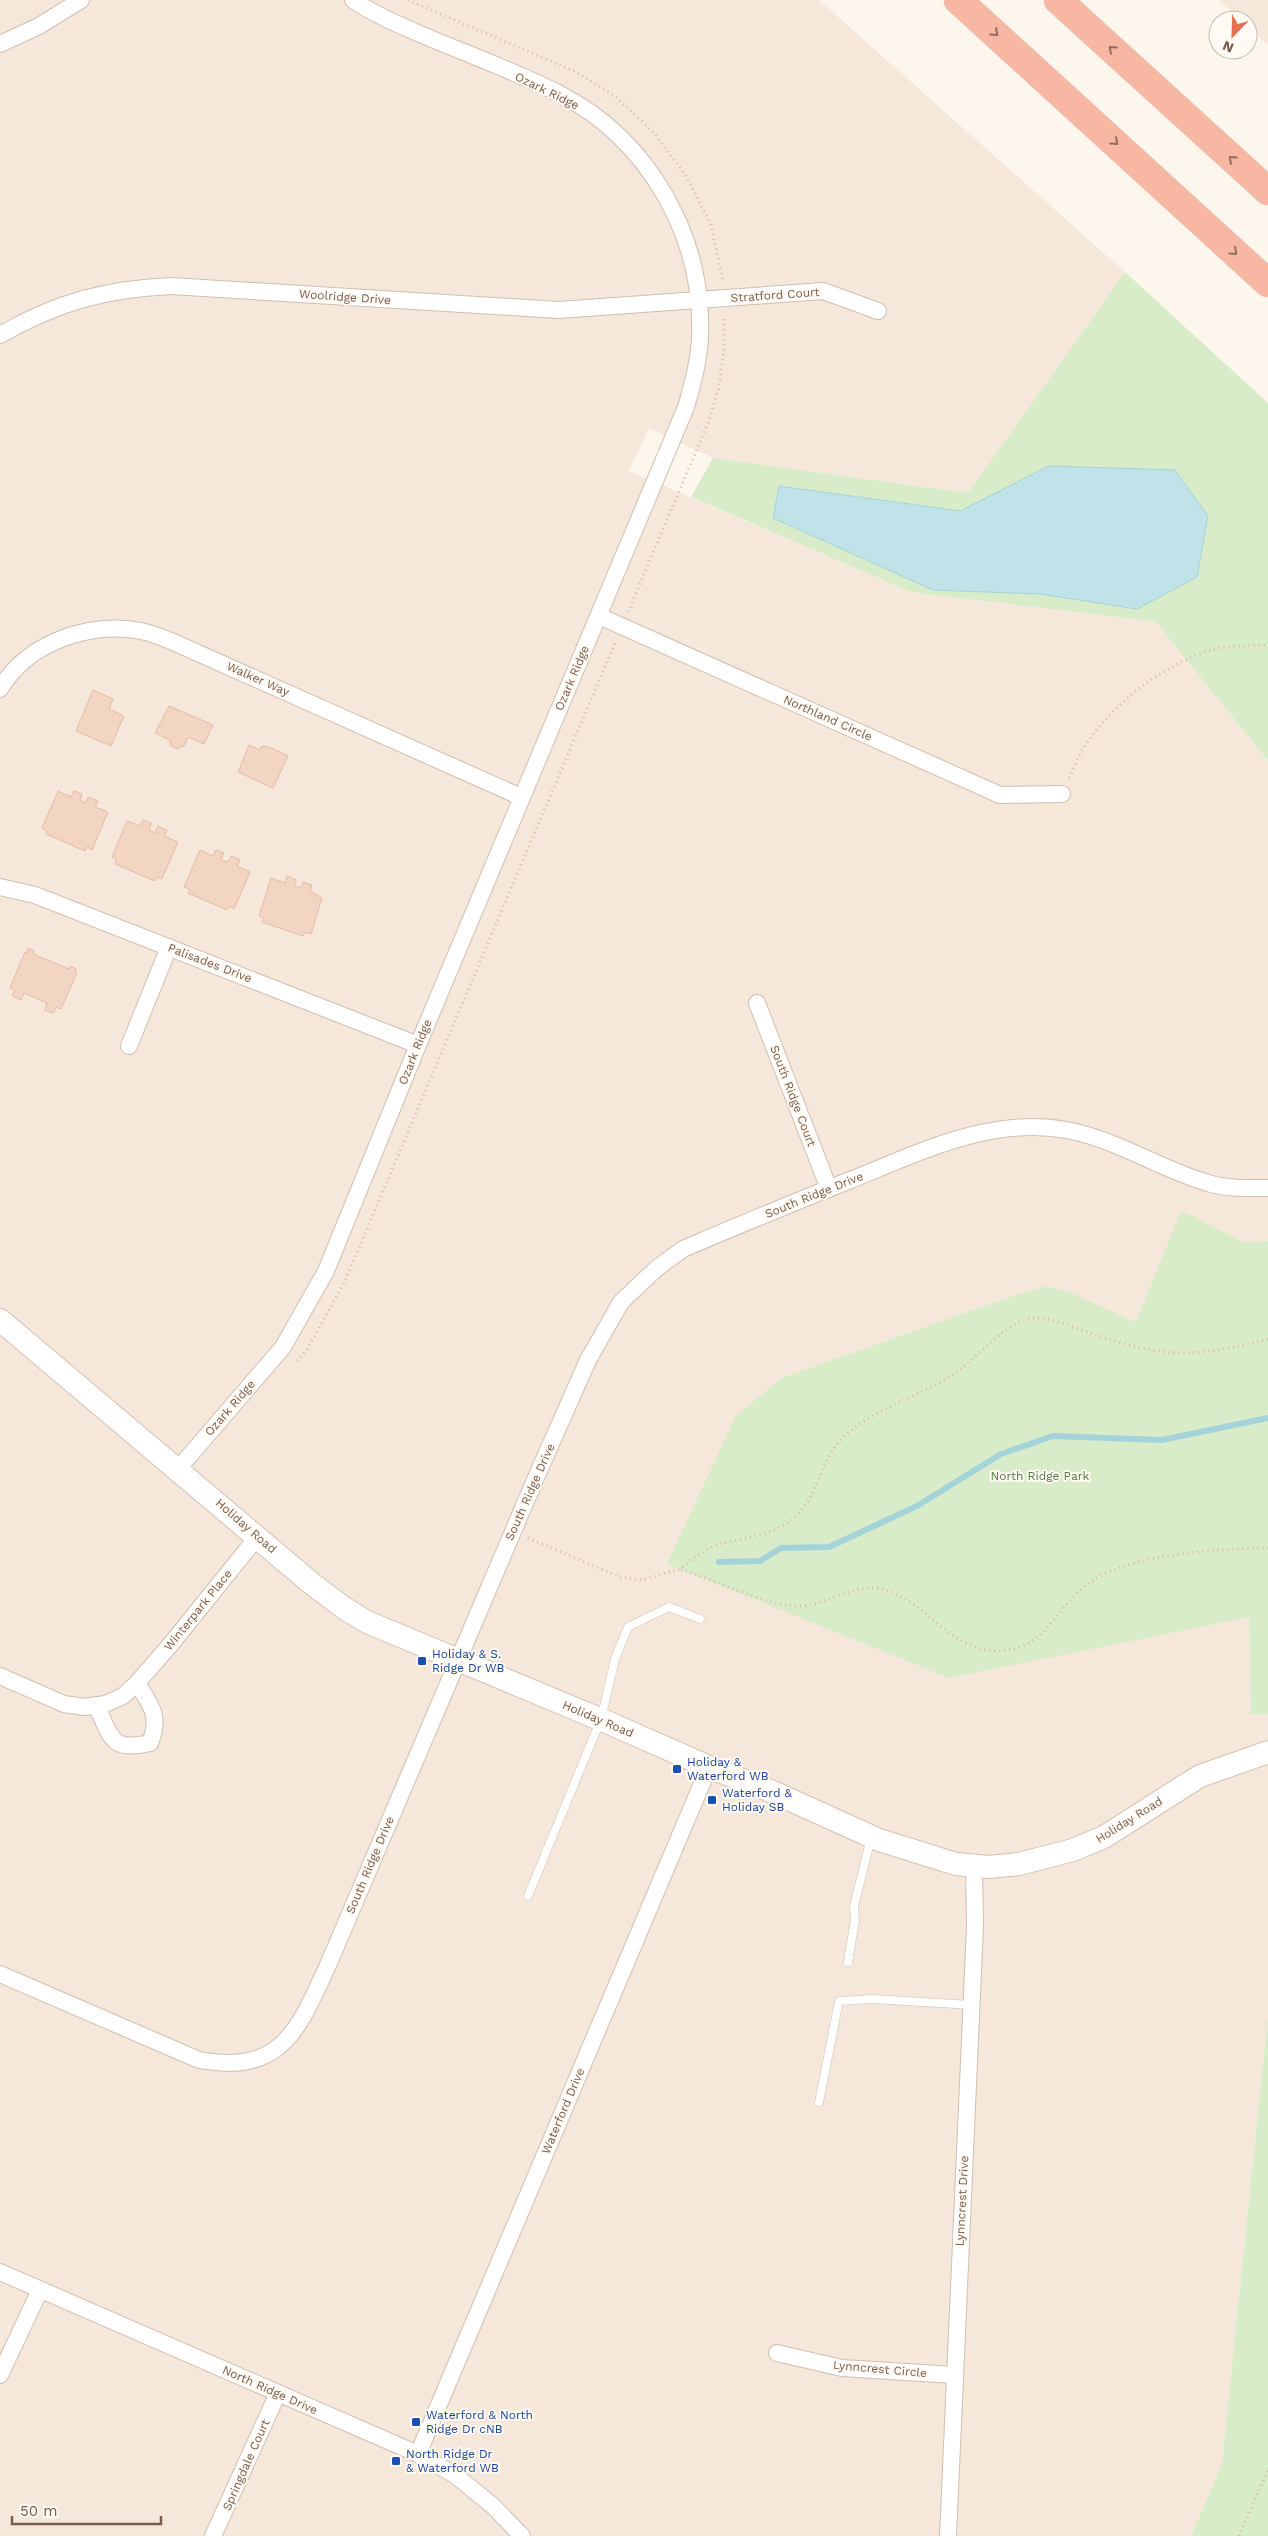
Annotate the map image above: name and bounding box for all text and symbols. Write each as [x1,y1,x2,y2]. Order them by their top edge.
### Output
north arrow [1208,10,1258,60]
one-way arrow [989,27,998,36]
text: N [1220,38,1236,56]
one-way arrow [1108,46,1117,55]
street label: Ozark Ridge [513,69,581,113]
one-way arrow [1109,136,1118,145]
one-way arrow [1229,155,1238,164]
one-way arrow [1229,246,1238,255]
street label: Stratford Court [730,285,820,305]
street label: Woolridge Drive [299,287,391,307]
street label: Ozark Ridge [552,643,592,713]
street label: Walker Way [224,659,292,699]
street label: Northland Circle [781,692,875,744]
street label: Palisades Drive [166,941,254,985]
street label: Ozark Ridge [395,1017,435,1087]
street label: South Ridge Court [767,1043,819,1149]
street label: South Ridge Drive [763,1169,865,1221]
street label: Ozark Ridge [202,1377,258,1439]
street label: South Ridge Drive [502,1441,558,1543]
park label: North Ridge Park [991,1469,1090,1483]
street label: Holiday Road [213,1496,279,1556]
street label: Winterpark Place [161,1567,235,1653]
place label: Holiday & S. Ridge Dr WB [432,1647,505,1675]
marker: Holiday & S. Ridge Dr WB [416,1655,428,1667]
street label: Holiday Road [560,1698,636,1740]
place label: Holiday & Waterford WB [687,1755,769,1783]
marker: Holiday & Waterford WB [671,1763,683,1775]
place label: Waterford & Holiday SB [722,1786,793,1814]
marker: Waterford & Holiday SB [706,1794,718,1806]
street label: Holiday Road [1093,1794,1165,1846]
street label: South Ridge Drive [343,1814,397,1916]
street label: Waterford Drive [539,2066,588,2156]
street label: Lynncrest Drive [953,2155,971,2247]
street label: Lynncrest Circle [832,2358,928,2380]
street label: North Ridge Drive [220,2363,320,2417]
place label: Waterford & North Ridge Dr cNB [426,2408,533,2436]
marker: Waterford & North Ridge Dr cNB [410,2416,422,2428]
street label: Springdale Court [220,2417,272,2513]
place label: North Ridge Dr & Waterford WB [406,2447,499,2475]
marker: North Ridge Dr & Waterford WB [390,2455,402,2467]
scale bar [12,2494,161,2526]
text: 50 m [20,2502,57,2520]

